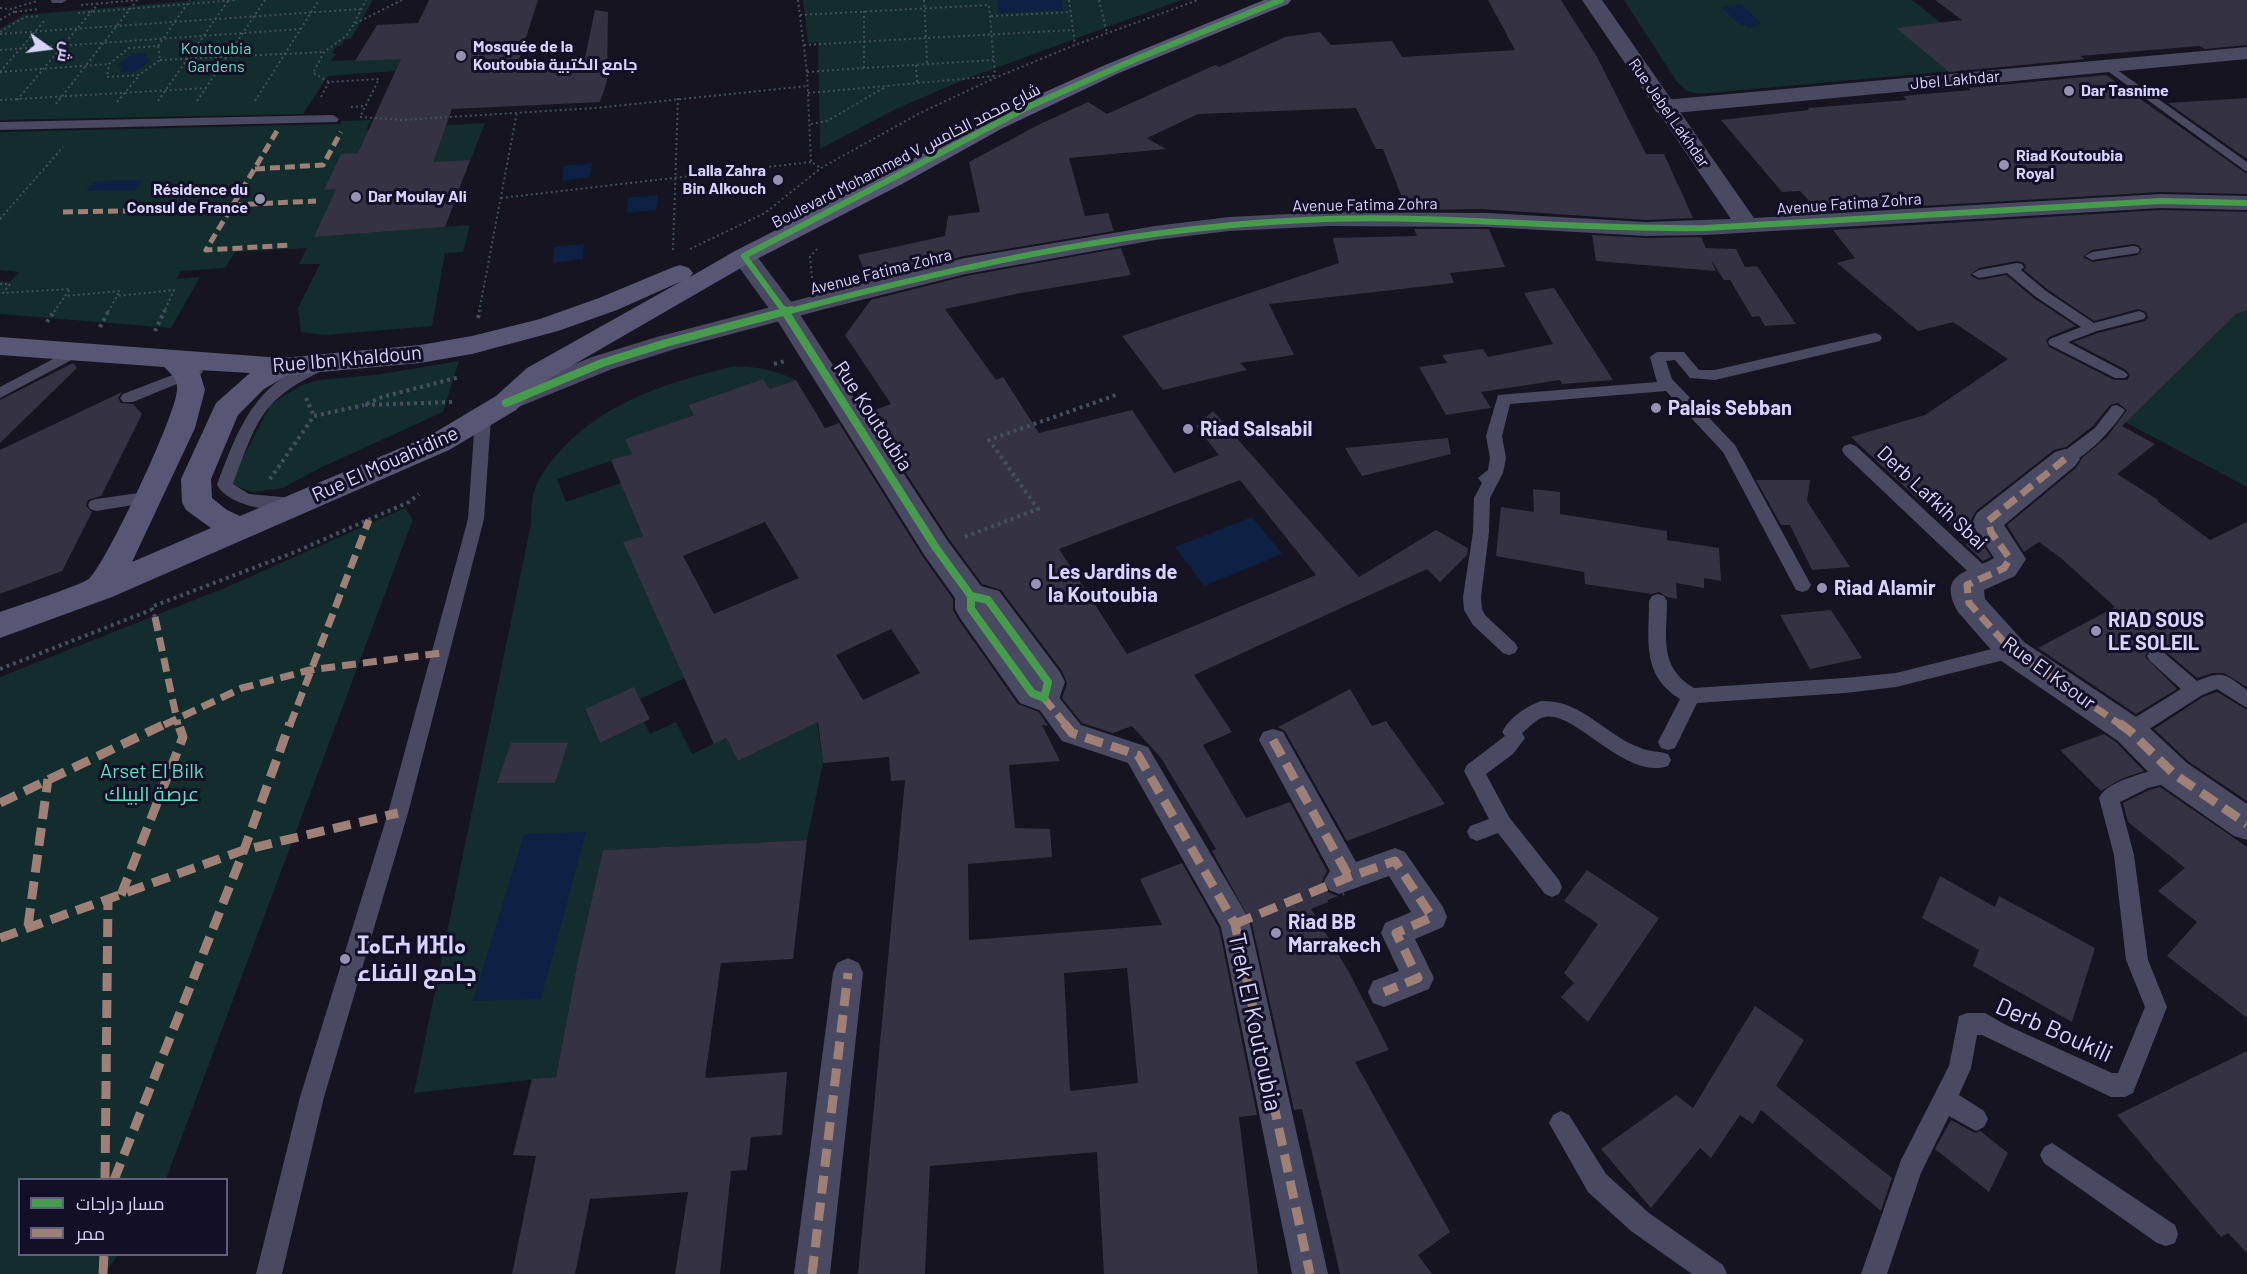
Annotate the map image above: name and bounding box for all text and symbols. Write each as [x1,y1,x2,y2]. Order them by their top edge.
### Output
north arrow [18,18,78,78]
place label: Mosquée de la Koutoubia جامع الكتبية [473,37,637,75]
park label: Koutoubia Gardens [181,39,251,77]
text: ش [54,40,78,65]
marker: Mosquée de la Koutoubia جامع الكتبية [454,49,468,63]
street label: Rue Jebel Lakhdar [1624,55,1714,171]
street label: Jbel Lakhdar [1909,67,2001,93]
street label: Boulevard Mohammed V شارع محمد الخامس [768,80,1044,232]
place label: Dar Tasnime [2081,81,2169,101]
marker: Dar Tasnime [2062,84,2076,98]
place label: Riad Koutoubia Royal [2016,146,2123,184]
marker: Riad Koutoubia Royal [1997,158,2011,172]
place label: Lalla Zahra Bin Alkouch [683,161,766,199]
marker: Lalla Zahra Bin Alkouch [771,173,785,187]
place label: Résidence du Consul de France [127,180,248,218]
place label: Dar Moulay Ali [368,187,467,207]
street label: Avenue Fatima Zohra [1776,189,1922,219]
marker: Dar Moulay Ali [349,190,363,204]
marker: Résidence du Consul de France [253,192,267,206]
street label: Avenue Fatima Zohra [1292,194,1438,216]
street label: Avenue Fatima Zohra [808,245,954,299]
street label: Rue Ibn Khaldoun [271,341,423,377]
street label: Rue Koutoubia [829,357,917,475]
place label: Palais Sebban [1668,396,1792,420]
marker: Palais Sebban [1649,401,1663,415]
place label: Riad Salsabil [1200,417,1312,441]
street label: Rue El Mouahidine [308,421,462,507]
marker: Riad Salsabil [1181,422,1195,436]
street label: Derb Lafkih Sbai [1872,441,1992,555]
place label: Les Jardins de la Koutoubia [1048,560,1178,607]
place label: Riad Alamir [1834,576,1936,600]
marker: Les Jardins de la Koutoubia [1029,577,1043,591]
marker: Riad Alamir [1815,581,1829,595]
place label: RIAD SOUS LE SOLEIL [2108,608,2204,655]
marker: RIAD SOUS LE SOLEIL [2089,624,2103,638]
street label: Rue El Ksour [1998,631,2100,715]
park label: Arset El Bilk عرصة البيلك [100,759,204,806]
place label: Riad BB Marrakech [1288,910,1381,957]
marker: Riad BB Marrakech [1269,926,1283,940]
street label: Trek El Koutoubia [1222,930,1288,1114]
place label: ⵊⴰⵎⵄ ⵍⴼⵏⴰ جامع الفناء [357,931,477,987]
marker: ⵊⴰⵎⵄ ⵍⴼⵏⴰ جامع الفناء [338,952,352,966]
street label: Derb Boukili [1991,991,2117,1069]
legend [18,1178,228,1256]
text: مسار دراجات [76,1192,164,1214]
text: ممر [76,1222,105,1244]

